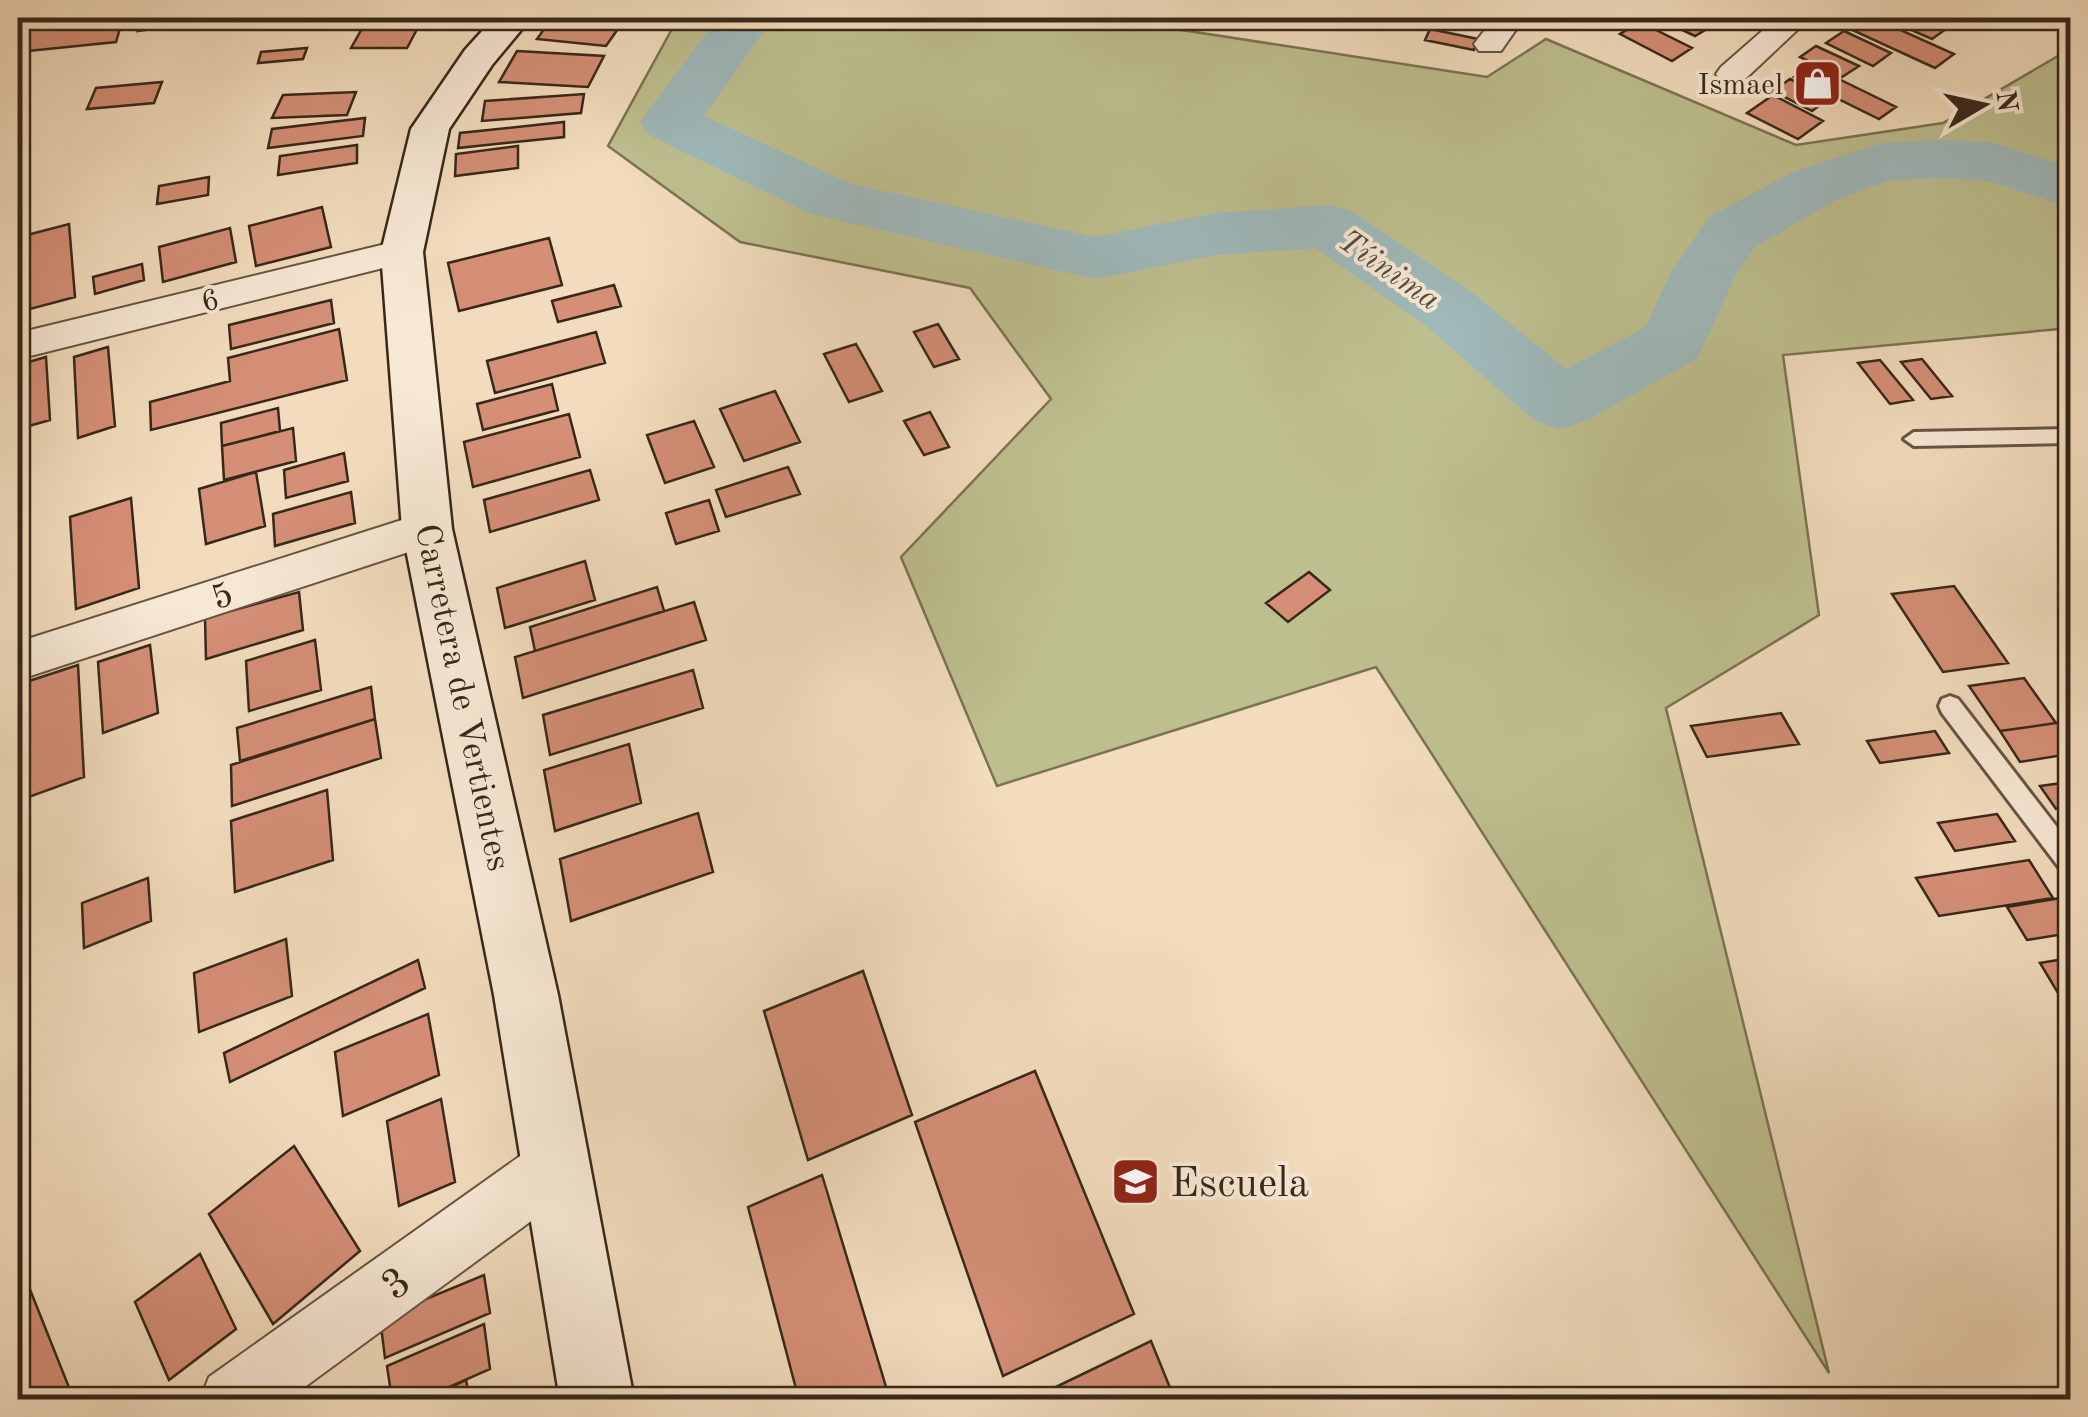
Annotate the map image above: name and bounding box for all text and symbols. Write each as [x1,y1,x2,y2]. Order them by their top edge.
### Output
north arrow [1933,55,2033,155]
shop icon: Ismael [1792,58,1844,110]
place label: Ismael [1698,71,1783,101]
text: N [1989,89,2020,115]
water label: Tíinima [1332,225,1445,318]
street label: 6 [198,285,223,319]
street label: Carretera de Vertientes [408,521,515,874]
street label: 5 [208,578,238,617]
school or university icon: Escuela [1109,1155,1161,1207]
place label: Escuela [1170,1164,1309,1206]
street label: 3 [375,1261,420,1309]

